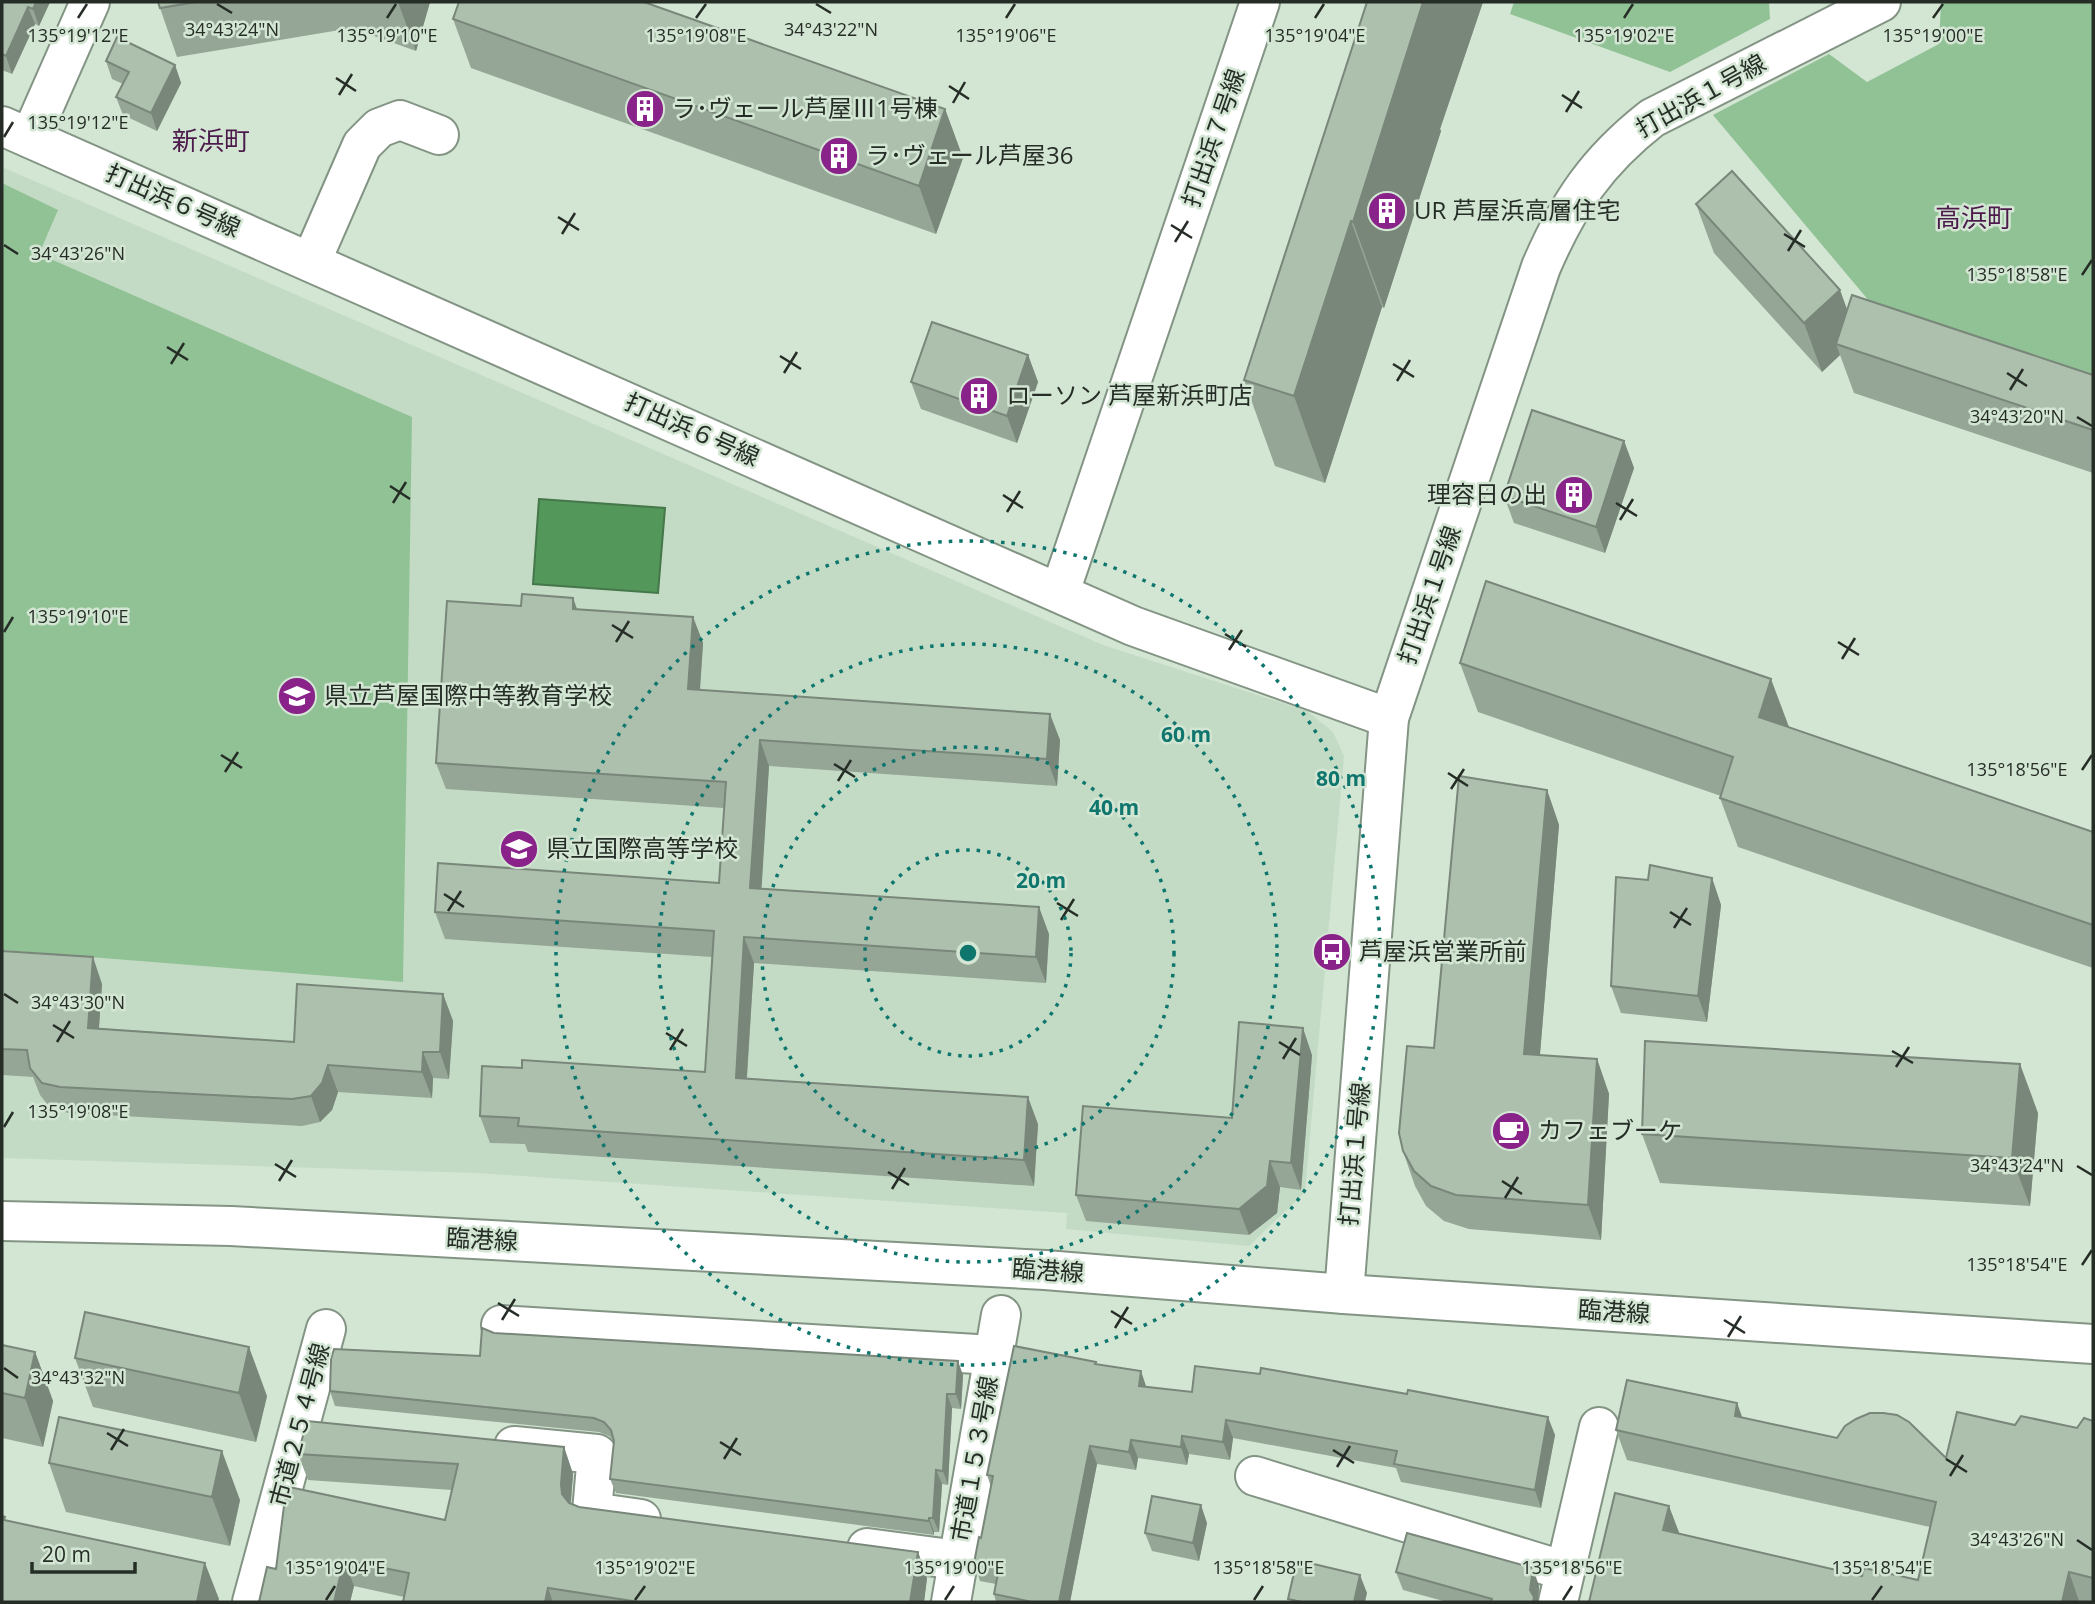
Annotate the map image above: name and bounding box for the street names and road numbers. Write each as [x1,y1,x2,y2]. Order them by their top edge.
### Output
street label: 打出浜１号線 [1629,45,1771,144]
street label: 打出浜７号線 [1174,64,1252,211]
street label: 打出浜６号線 [101,155,246,244]
street label: 打出浜６号線 [620,384,765,473]
street label: 打出浜１号線 [1390,521,1468,668]
street label: 打出浜１号線 [1331,1081,1376,1227]
street label: 臨港線 [445,1220,519,1257]
street label: 臨港線 [1011,1251,1085,1288]
street label: 臨港線 [1577,1292,1651,1329]
street label: 市道２５４号線 [261,1339,336,1510]
street label: 市道１５３号線 [943,1373,1004,1544]

